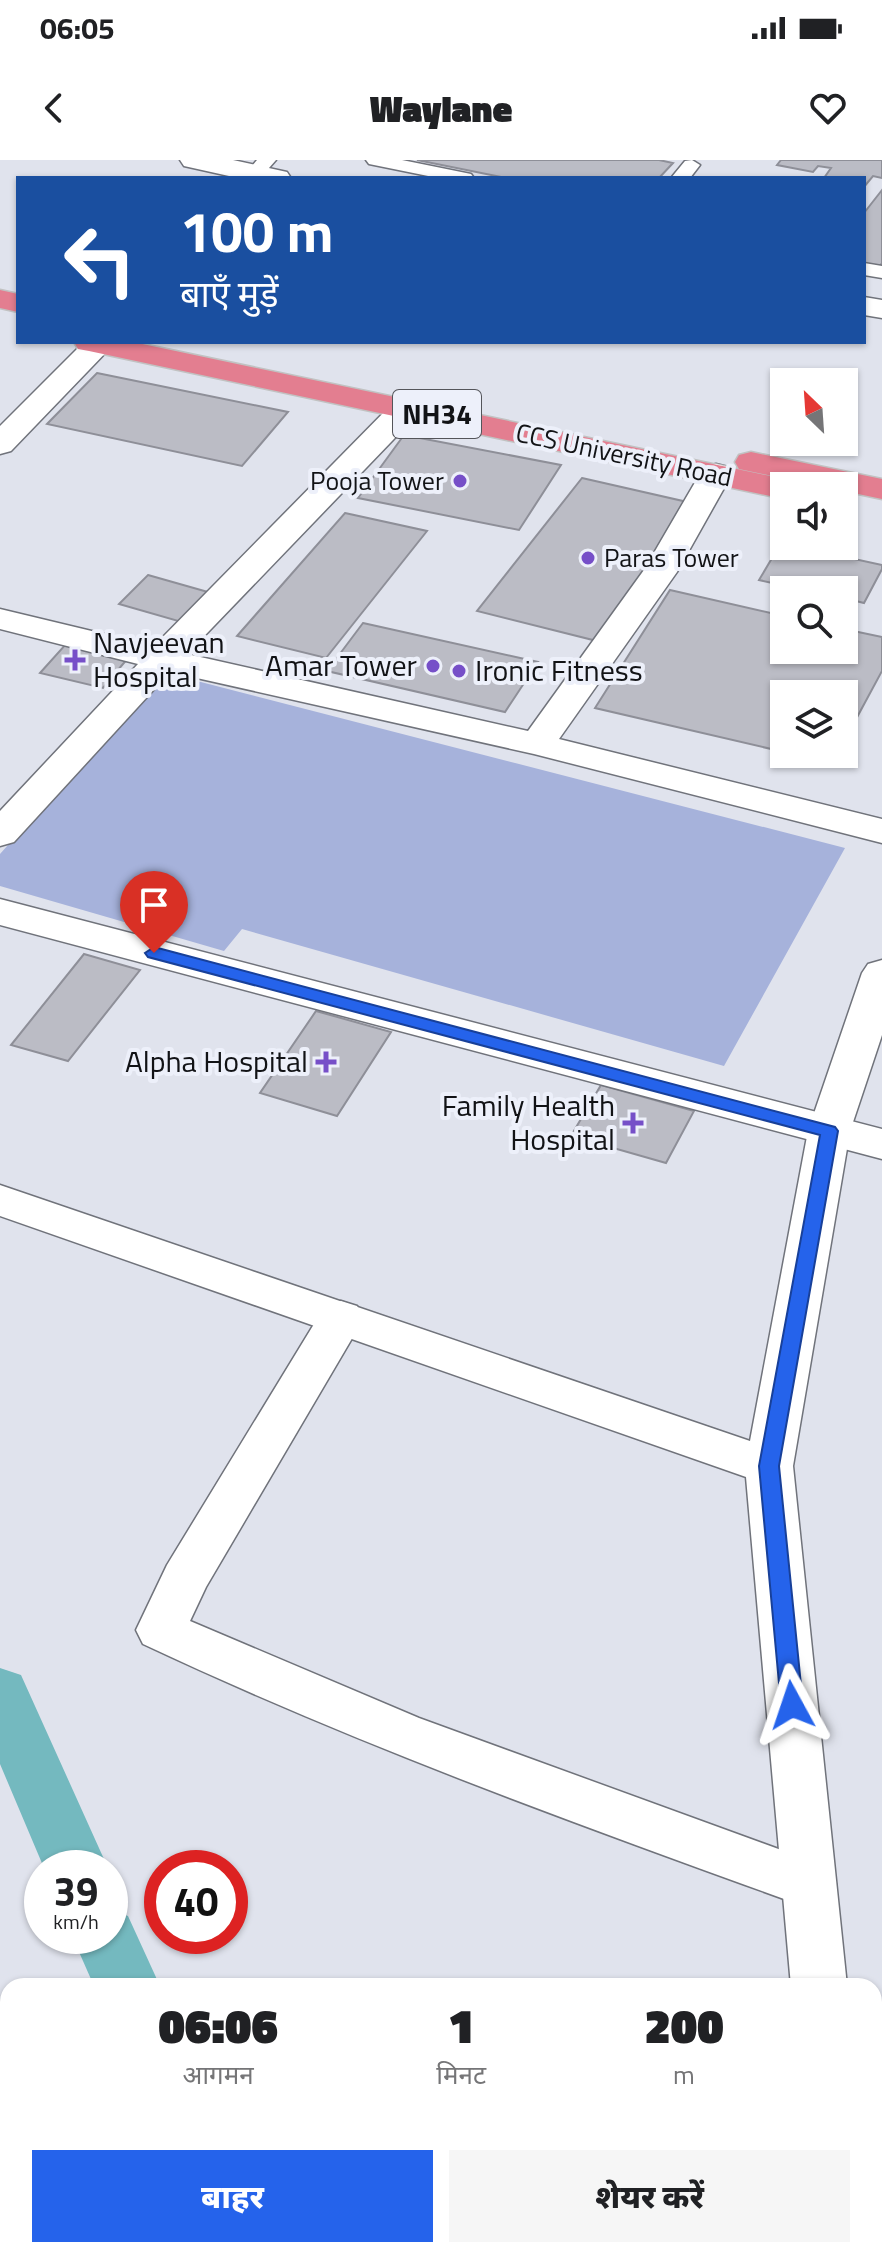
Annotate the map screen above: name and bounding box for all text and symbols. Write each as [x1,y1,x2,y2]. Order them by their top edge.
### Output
text: 06:05 [40,5,115,51]
text: Waylane [370,81,512,136]
icon: back [32,86,76,130]
icon: heart [806,86,850,130]
text: 100 m [180,189,333,274]
icon: left [48,208,152,312]
text: बाएँ मुड़ें [180,266,279,321]
north arrow [770,368,858,456]
map controls [770,368,858,768]
road number: NH34 [393,390,481,438]
street label: CCS University Road [512,413,736,496]
place label: Pooja Tower [310,461,444,500]
marker: Pooja Tower [451,472,469,490]
button: sound [770,472,858,560]
place label: Paras Tower [604,538,739,577]
marker: Paras Tower [579,549,597,567]
button: search [770,576,858,664]
place label: Navjeevan Hospital [93,619,225,699]
place label: Amar Tower [265,642,417,688]
place label: Ironic Fitness [475,647,643,693]
marker: Navjeevan Hospital [64,649,86,671]
marker: Amar Tower [424,657,442,675]
marker: Ironic Fitness [450,662,468,680]
button: layers [770,680,858,768]
pin [120,871,188,953]
icon: arrive [132,883,176,927]
place label: Alpha Hospital [125,1038,308,1084]
marker: Alpha Hospital [315,1051,337,1073]
place label: Family Health Hospital [442,1082,615,1162]
marker: Family Health Hospital [622,1112,644,1134]
position arrow [750,1663,834,1747]
speed limit sign: 40 [144,1850,248,1954]
text: 39 [54,1861,98,1922]
text: km/h [53,1906,99,1937]
text: 06:06 [158,1989,278,2062]
text: 1 [448,1989,474,2062]
text: 200 [644,1989,724,2062]
text: आगमन [182,2055,254,2094]
text: मिनट [436,2055,486,2094]
text: m [673,2055,695,2094]
button: बाहर [32,2150,433,2242]
button: शेयर करें [449,2150,850,2242]

